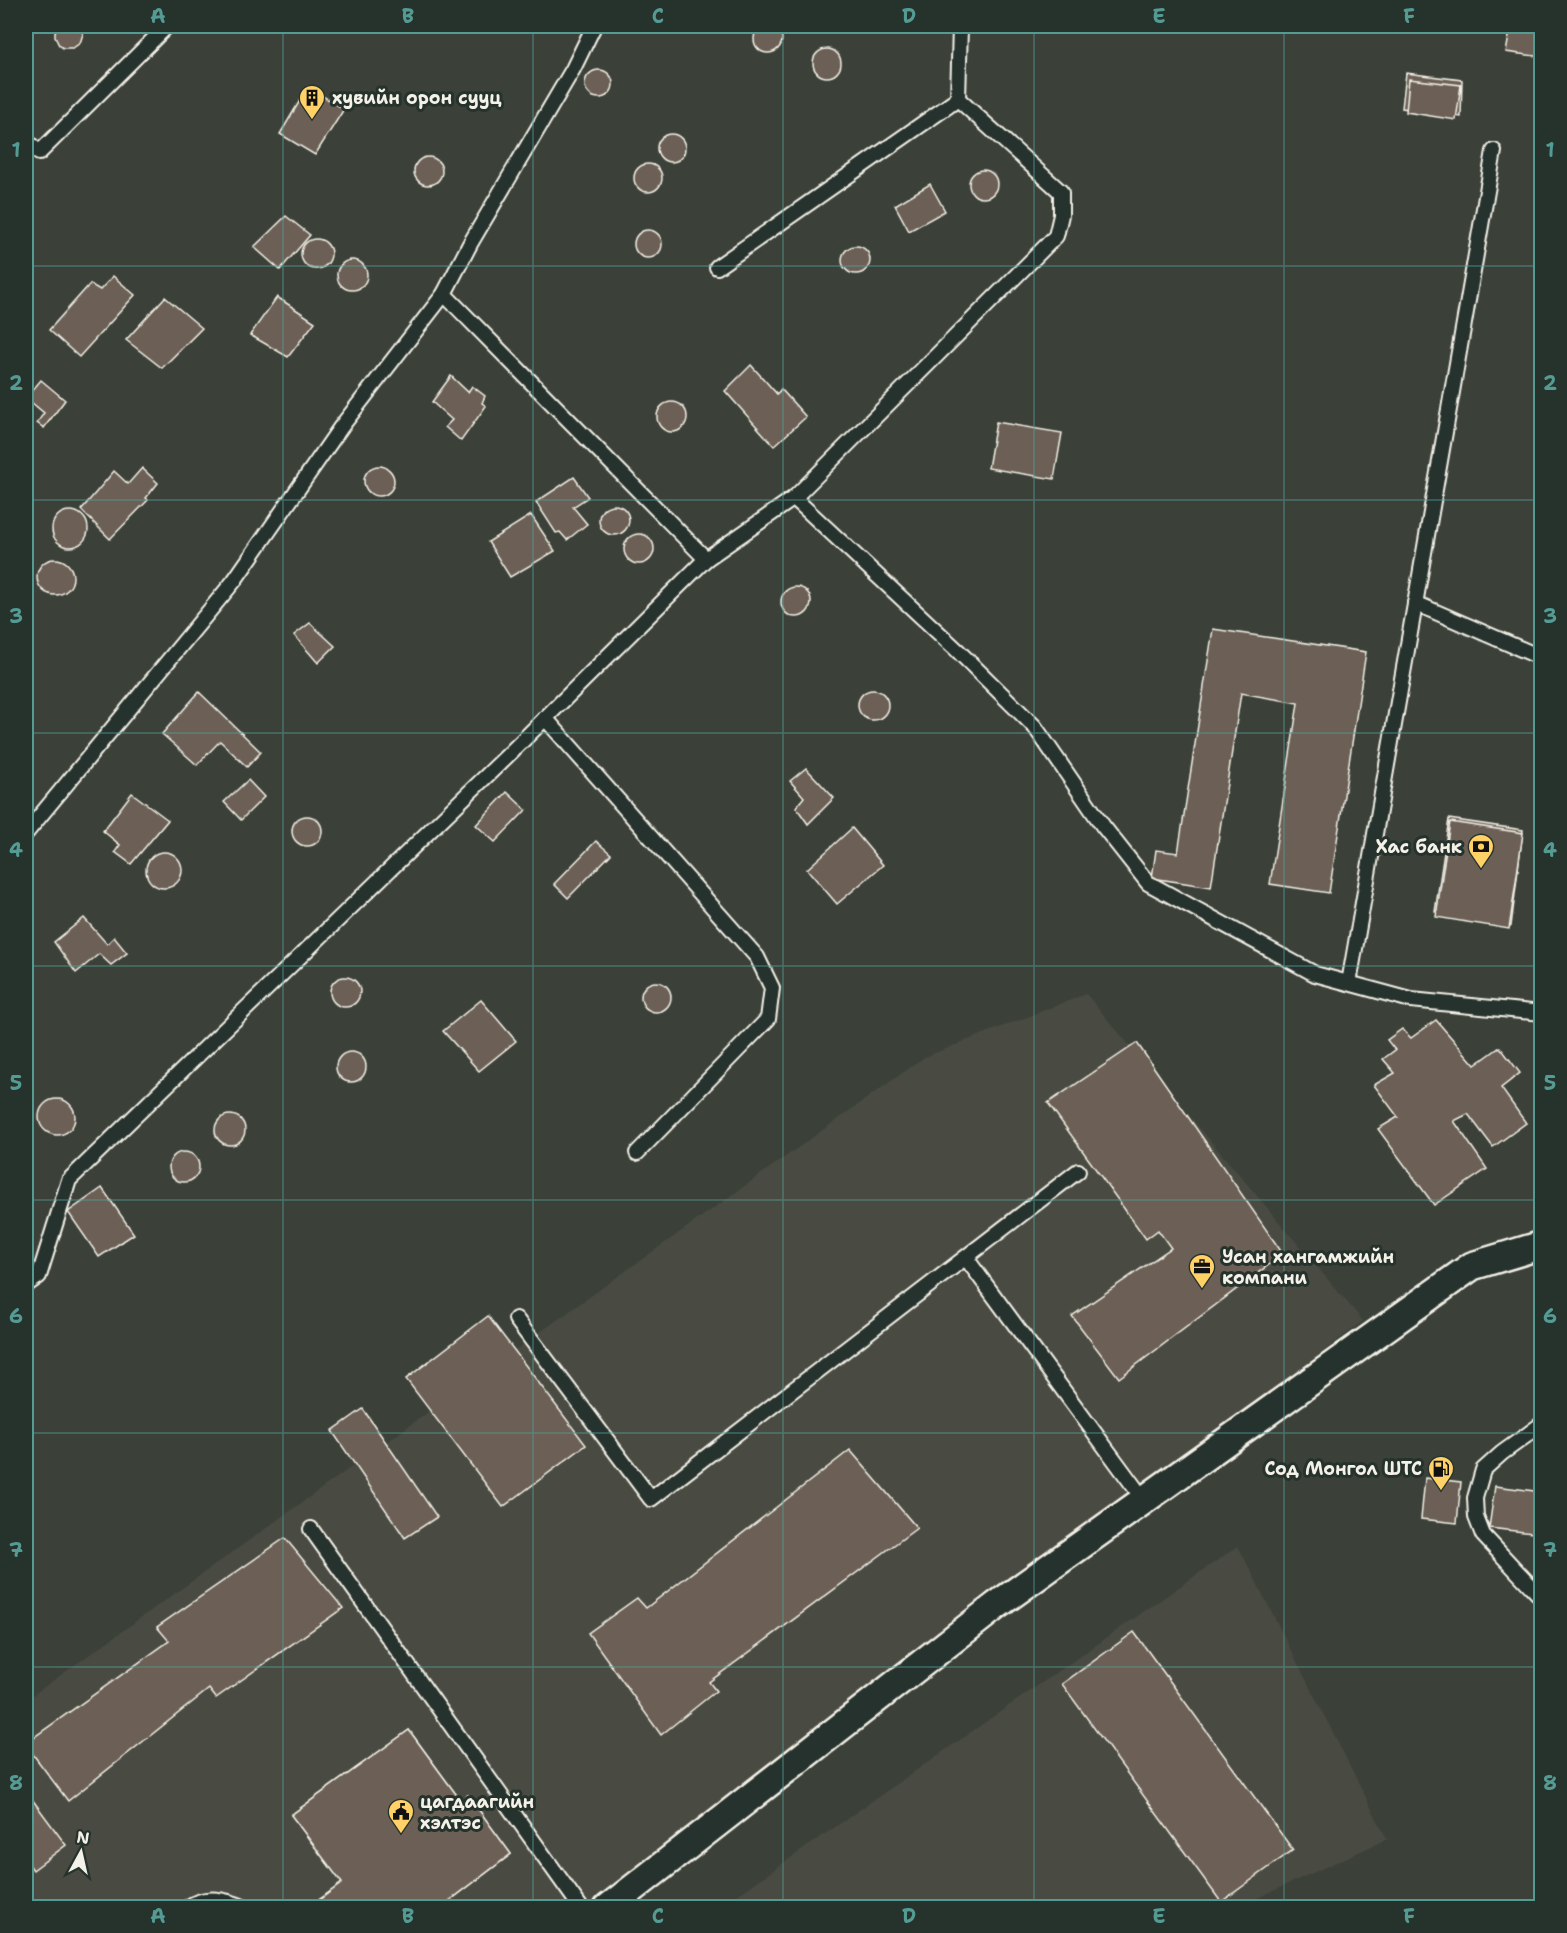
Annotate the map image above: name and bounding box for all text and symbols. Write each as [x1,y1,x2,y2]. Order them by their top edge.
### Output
text: A [150,3,166,29]
text: B [402,3,414,29]
text: C [652,3,664,29]
text: D [902,3,916,29]
text: E [1152,3,1166,29]
text: F [1403,3,1415,29]
building icon: хувийн орон сууц [297,83,327,121]
place label: хувийн орон сууц [332,86,502,110]
text: 1 [11,137,21,163]
text: 1 [1545,137,1555,163]
text: 2 [9,370,23,396]
text: 2 [1543,370,1557,396]
text: 3 [9,603,23,629]
text: 3 [1543,603,1557,629]
bank icon: Хас банк [1466,832,1496,870]
place label: Хас банк [1376,835,1462,859]
text: 4 [9,837,23,863]
text: 4 [1543,837,1557,863]
text: 5 [10,1070,22,1096]
text: 5 [1544,1070,1556,1096]
place label: Усан хангамжийн компани [1222,1245,1394,1290]
office icon: Усан хангамжийн компани [1187,1252,1217,1290]
text: 6 [9,1303,23,1329]
text: 6 [1543,1303,1557,1329]
fuel station icon: Сод Монгол ШТС [1426,1454,1456,1492]
place label: Сод Монгол ШТС [1264,1457,1422,1481]
text: 7 [9,1537,23,1563]
text: 7 [1543,1537,1557,1563]
text: 8 [9,1770,23,1796]
text: 8 [1543,1770,1557,1796]
place label: цагдаагийн хэлтэс [420,1790,534,1835]
public building icon: цагдаагийн хэлтэс [386,1797,416,1835]
north arrow [51,1822,111,1882]
text: N [75,1826,91,1849]
text: A [150,1903,166,1929]
text: B [402,1903,414,1929]
text: C [652,1903,664,1929]
text: D [902,1903,916,1929]
text: E [1152,1903,1166,1929]
text: F [1403,1903,1415,1929]

